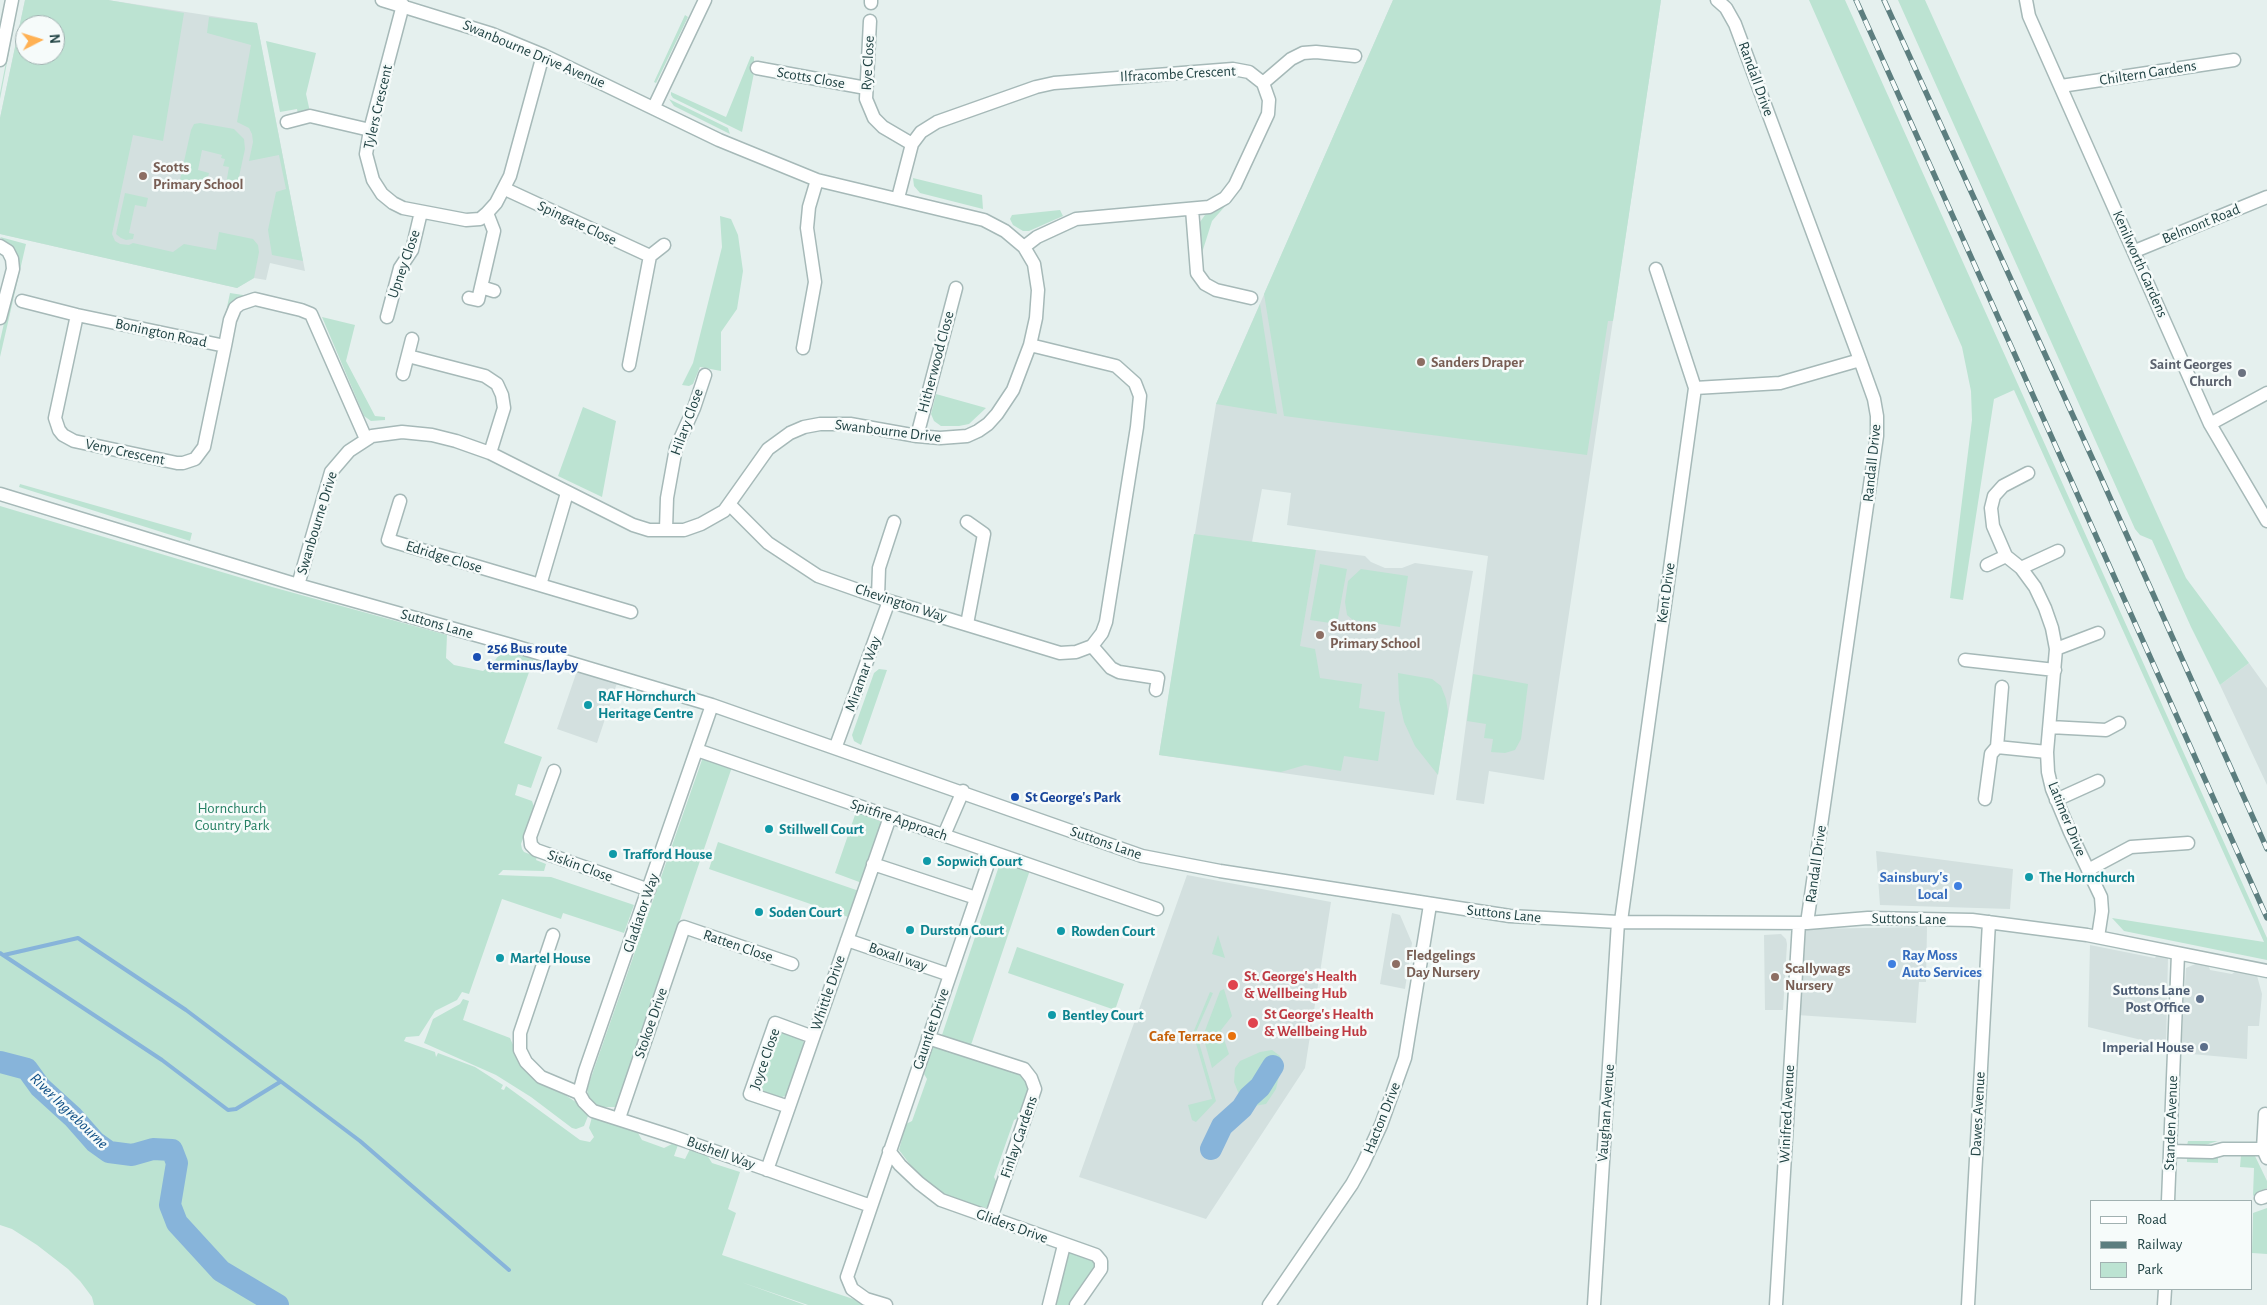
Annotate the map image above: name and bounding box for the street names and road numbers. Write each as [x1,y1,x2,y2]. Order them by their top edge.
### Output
street label: Swanbourne Drive Avenue [460,16,608,92]
street label: Rye Close [858,35,878,91]
street label: Randall Drive [1734,39,1778,119]
street label: Chiltern Gardens [2098,56,2198,90]
street label: Ilfracombe Crescent [1120,62,1236,86]
street label: Tylers Crescent [360,63,396,151]
street label: Scotts Close [776,63,846,93]
street label: Spingate Close [534,197,620,249]
street label: Belmont Road [2159,200,2243,248]
street label: Kenilworth Gardens [2108,208,2172,320]
street label: Upney Close [384,227,424,301]
street label: Hitherwood Close [914,309,958,415]
street label: Bonington Road [113,314,209,352]
street label: Hilary Close [667,386,707,458]
street label: Swanbourne Drive [834,416,942,446]
street label: Randall Drive [1859,423,1885,503]
street label: Veny Crescent [83,435,167,469]
street label: Swanbourne Drive [293,469,341,577]
street label: Edridge Close [404,537,484,577]
street label: Kent Drive [1653,562,1679,624]
street label: Chevington Way [853,580,949,626]
street label: Suttons Lane [399,605,475,643]
street label: Miramar Way [841,634,885,714]
street label: Latimer Drive [2044,779,2090,859]
street label: Spitfire Approach [848,795,950,845]
street label: Suttons Lane [1068,822,1144,864]
street label: Randall Drive [1802,824,1830,904]
street label: Siskin Close [545,846,615,886]
street label: Gladiator Way [619,871,663,955]
street label: Suttons Lane [1466,901,1542,927]
street label: Suttons Lane [1871,909,1947,929]
street label: Ratten Close [701,926,775,966]
street label: Boxall way [866,939,930,975]
street label: Whittle Drive [807,953,849,1033]
street label: Stokoe Drive [631,985,671,1061]
street label: Gauntlet Drive [909,986,953,1072]
street label: Joyce Close [746,1026,784,1092]
street label: Vaughan Avenue [1594,1063,1618,1163]
street label: Winifred Avenue [1775,1064,1799,1164]
street label: Dawes Avenue [1967,1071,1989,1157]
street label: Standen Avenue [2160,1075,2182,1171]
street label: Hacton Drive [1359,1079,1405,1157]
street label: Finlay Gardens [997,1094,1041,1180]
street label: Bushell Way [684,1132,758,1174]
street label: Gliders Drive [974,1205,1050,1247]

